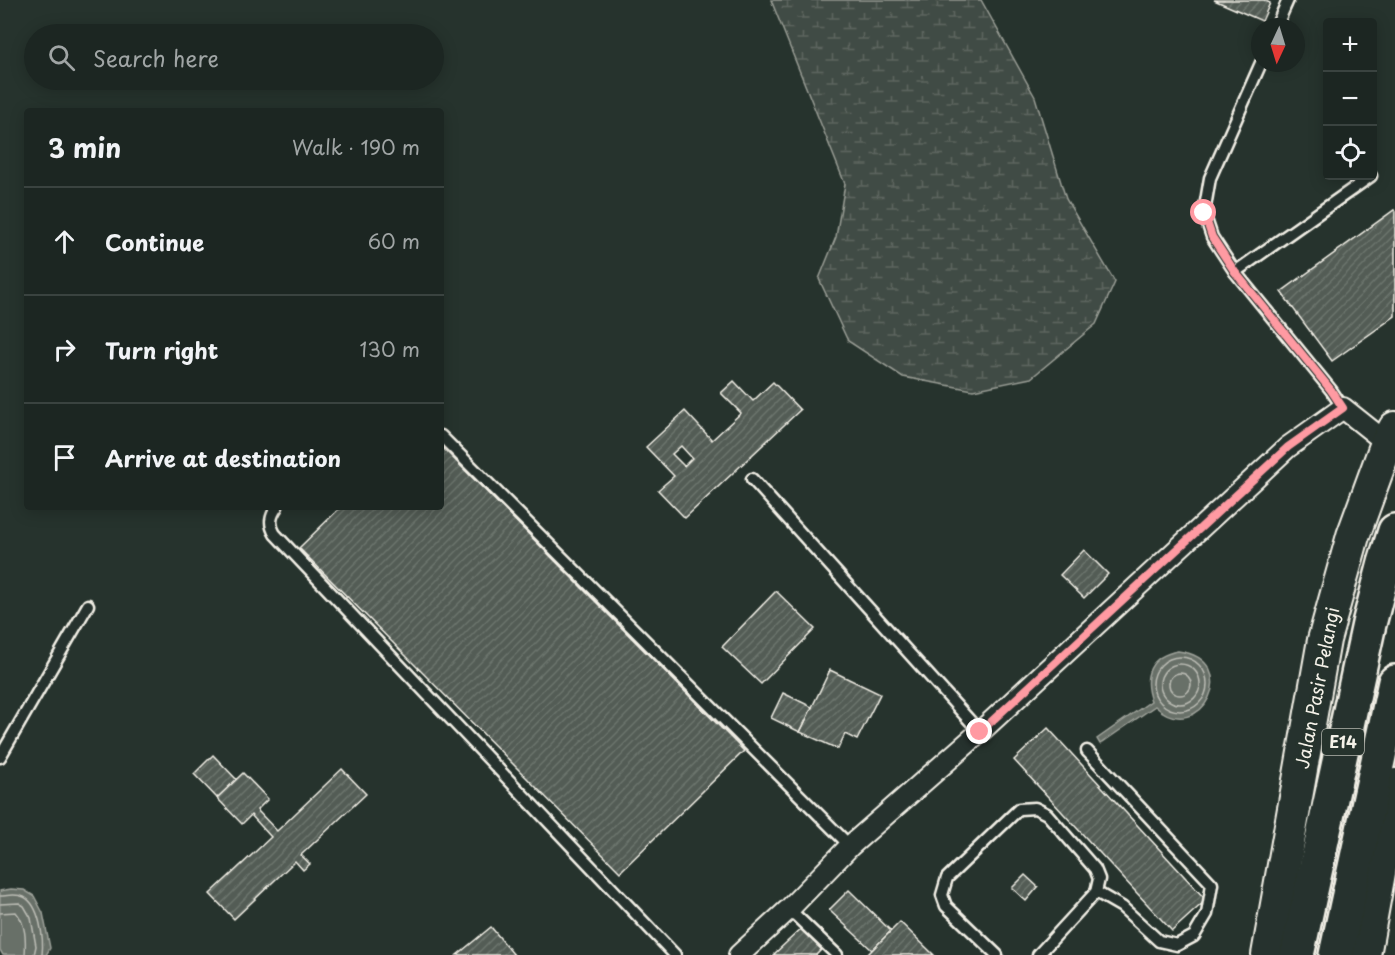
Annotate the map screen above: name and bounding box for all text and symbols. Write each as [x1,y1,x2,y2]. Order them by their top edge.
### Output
north arrow [1251,18,1305,72]
map controls [1323,18,1377,180]
button: + [1323,18,1377,72]
search box [24,24,444,90]
icon: search [45,41,78,74]
text: Search here [93,41,219,74]
button: − [1323,72,1377,126]
button: locate [1323,126,1377,180]
text: 3 min [48,128,121,167]
text: Walk · 190 m [292,132,420,162]
route start [1190,199,1216,225]
icon: ahead [48,225,81,258]
text: Continue [105,225,204,258]
text: 60 m [368,226,420,256]
icon: right [48,333,81,366]
text: Turn right [105,333,218,366]
text: 130 m [360,334,420,364]
icon: arrive [48,441,81,474]
text: Arrive at destination [105,441,341,474]
street label: Jalan Pasir Pelangi [1288,605,1345,771]
route end [966,718,992,744]
road number: E14 [1322,729,1364,755]

